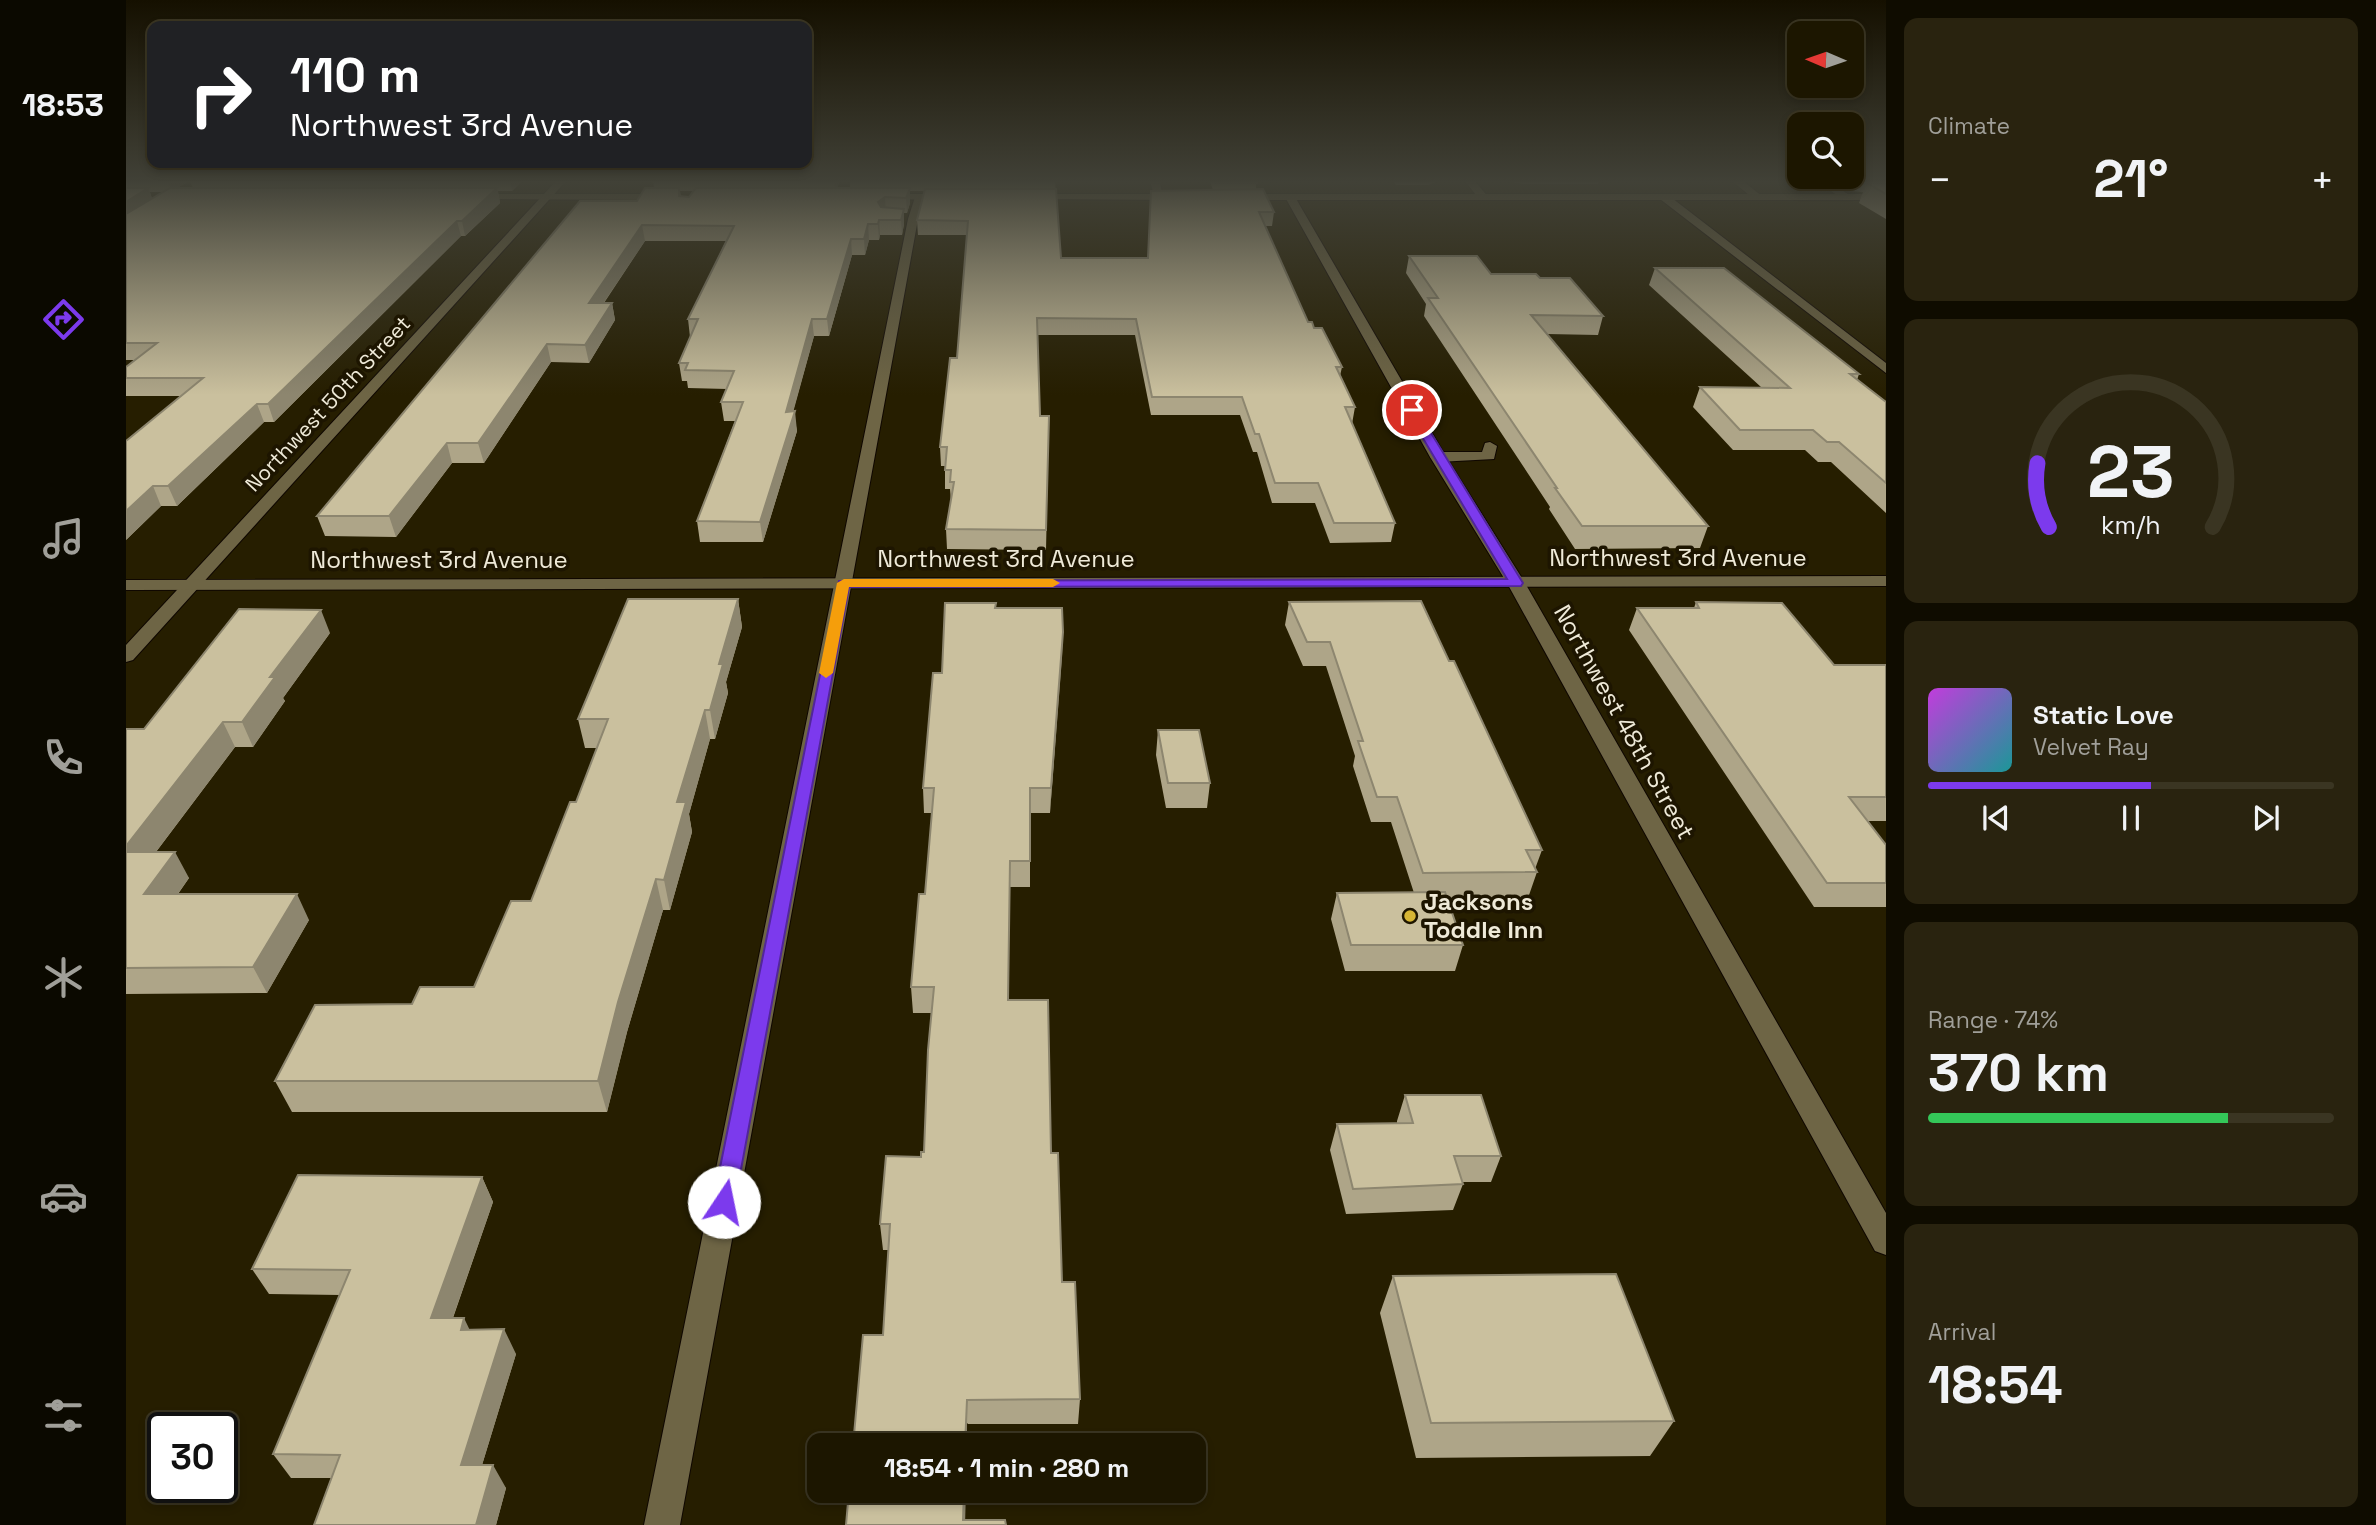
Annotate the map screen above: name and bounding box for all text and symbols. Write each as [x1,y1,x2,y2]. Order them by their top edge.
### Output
north arrow [1787,21,1864,98]
map controls [1787,21,1864,189]
text: 110 m [290,44,420,106]
icon: right [175,49,266,140]
text: 18:53 [22,85,104,125]
text: Northwest 3rd Avenue [290,105,633,145]
text: Climate [1928,111,2010,141]
button: search [1787,112,1864,189]
text: 21° [2094,146,2168,212]
text: − [1928,156,1952,204]
text: + [2310,156,2334,204]
icon: directions [39,295,88,344]
street label: Northwest 50th Street [239,310,416,497]
pin [1382,380,1442,440]
icon: arrive [1393,391,1431,429]
text: 23 [2087,426,2175,519]
text: km/h [2101,509,2161,541]
icon: music [39,514,88,563]
street label: Northwest 3rd Avenue [1549,542,1807,573]
street label: Northwest 3rd Avenue [877,543,1135,574]
street label: Northwest 3rd Avenue [310,544,568,575]
street label: Northwest 48th Street [1547,599,1702,844]
text: Static Love [2033,698,2174,732]
text: Velvet Ray [2033,732,2149,762]
icon: phone [39,733,88,782]
icon: previous [1977,799,2015,837]
icon: pause [2112,799,2150,837]
icon: next [2247,799,2285,837]
place label: Jacksons Toddle Inn [1424,886,1543,945]
marker: Jacksons Toddle Inn [1402,908,1418,924]
icon: climate [39,953,88,1002]
text: Range · 74% [1928,1005,2058,1035]
text: 370 km [1928,1040,2109,1106]
position arrow [687,1165,761,1239]
icon: car [39,1172,88,1221]
text: Arrival [1928,1317,1996,1347]
text: 18:54 [1928,1352,2062,1418]
icon: filters [39,1391,88,1440]
speed limit sign: 30 [147,1412,238,1503]
text: 18:54 · 1 min · 280 m [884,1451,1129,1485]

